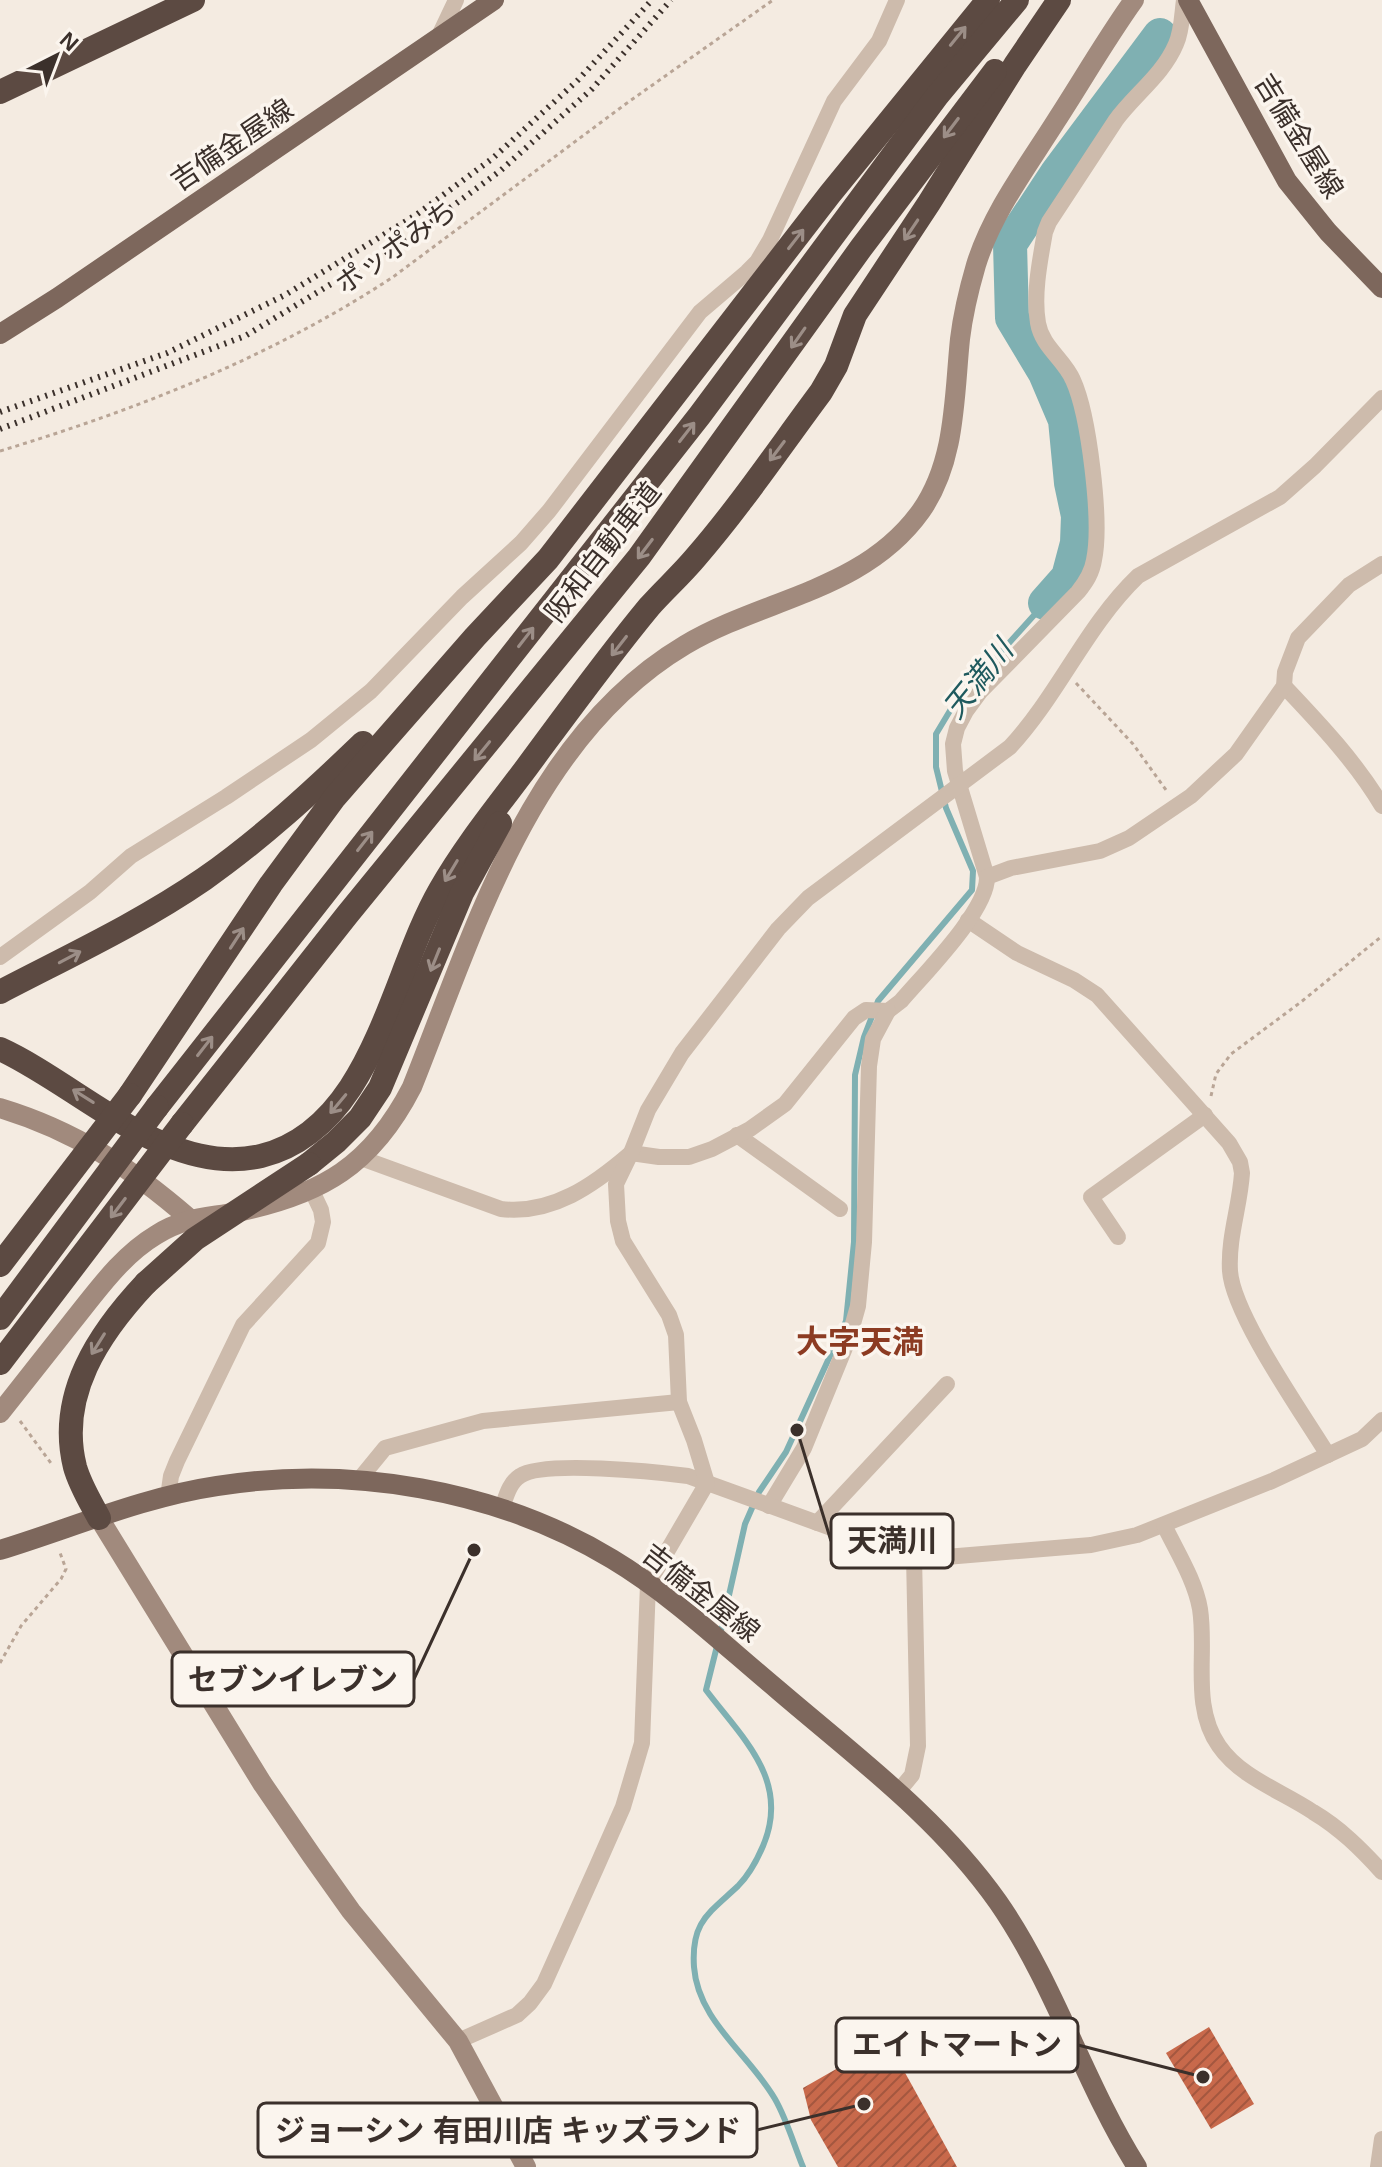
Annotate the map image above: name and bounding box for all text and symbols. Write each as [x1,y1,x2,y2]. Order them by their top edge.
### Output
north arrow [16,16,96,96]
one-way arrow [950,26,967,47]
text: N [55,27,83,56]
street label: 吉備金屋線 [1249,68,1349,204]
street label: 吉備金屋線 [165,93,299,197]
one-way arrow [943,117,960,139]
street label: ポッポみち [330,194,462,300]
one-way arrow [902,218,918,241]
one-way arrow [787,229,804,250]
one-way arrow [789,327,806,348]
one-way arrow [678,422,695,443]
one-way arrow [768,440,785,461]
street label: 阪和自動車道 [539,476,667,628]
one-way arrow [637,537,654,559]
one-way arrow [517,627,535,648]
water label: 天満川 [937,631,1021,724]
one-way arrow [610,635,627,656]
one-way arrow [473,740,491,761]
one-way arrow [356,831,373,852]
one-way arrow [443,859,459,882]
one-way arrow [228,927,245,949]
one-way arrow [427,947,441,972]
one-way arrow [57,949,81,965]
one-way arrow [196,1036,213,1057]
one-way arrow [72,1088,95,1104]
one-way arrow [329,1094,347,1114]
one-way arrow [109,1197,126,1218]
district label: 大字天満 [796,1324,924,1360]
one-way arrow [90,1332,106,1355]
callout: 天満川 [831,1514,953,1568]
text: 天満川 [847,1524,937,1557]
street label: 吉備金屋線 [636,1538,766,1648]
callout: セブンイレブン [172,1652,414,1706]
text: セブンイレブン [188,1663,398,1696]
callout: エイトマートン [836,2018,1078,2072]
text: エイトマートン [852,2028,1062,2061]
callout: ジョーシン 有田川店 キッズランド [258,2103,757,2157]
text: ジョーシン 有田川店 キッズランド [275,2114,741,2147]

